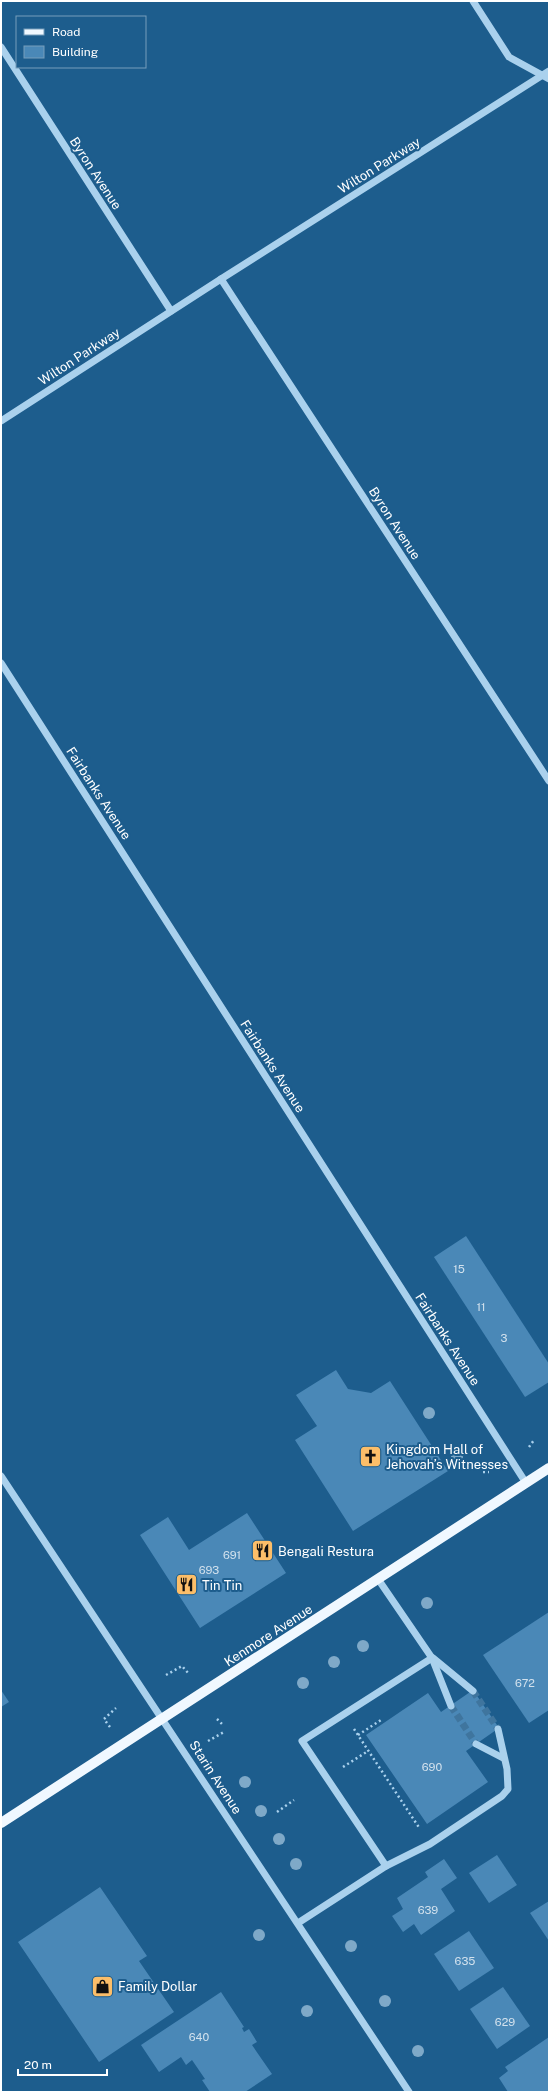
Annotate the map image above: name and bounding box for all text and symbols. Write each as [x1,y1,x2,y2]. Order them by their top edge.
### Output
legend [16,16,146,68]
text: Road [52,25,80,39]
text: Building [52,45,98,59]
street label: Byron Avenue [67,134,125,212]
street label: Wilton Parkway [335,134,423,197]
street label: Wilton Parkway [36,325,123,388]
street label: Byron Avenue [366,484,424,562]
street label: Fairbanks Avenue [63,744,134,842]
street label: Fairbanks Avenue [237,1017,308,1115]
house number: 15 [453,1263,465,1275]
street label: Fairbanks Avenue [412,1290,483,1388]
house number: 11 [477,1301,485,1313]
house number: 3 [501,1332,508,1344]
place label: Kingdom Hall of Jehovah’s Witnesses [386,1442,508,1472]
church icon: Kingdom Hall of Jehovah’s Witnesses [358,1443,384,1469]
restaurant icon: Bengali Restura [250,1538,276,1564]
place label: Bengali Restura [278,1544,374,1559]
house number: 691 [223,1549,241,1561]
house number: 693 [199,1564,219,1576]
restaurant icon: Tin Tin [174,1572,200,1598]
place label: Tin Tin [202,1578,242,1593]
street label: Kenmore Avenue [221,1601,315,1669]
house number: 672 [515,1677,535,1689]
street label: Starin Avenue [186,1738,245,1817]
house number: 690 [422,1761,442,1773]
house number: 639 [418,1904,438,1916]
house number: 635 [455,1955,475,1967]
shop icon: Family Dollar [89,1973,115,1999]
place label: Family Dollar [118,1979,197,1994]
house number: 629 [495,2016,515,2028]
house number: 640 [189,2031,210,2043]
scale bar [18,2051,107,2077]
text: 20 m [24,2058,52,2072]

